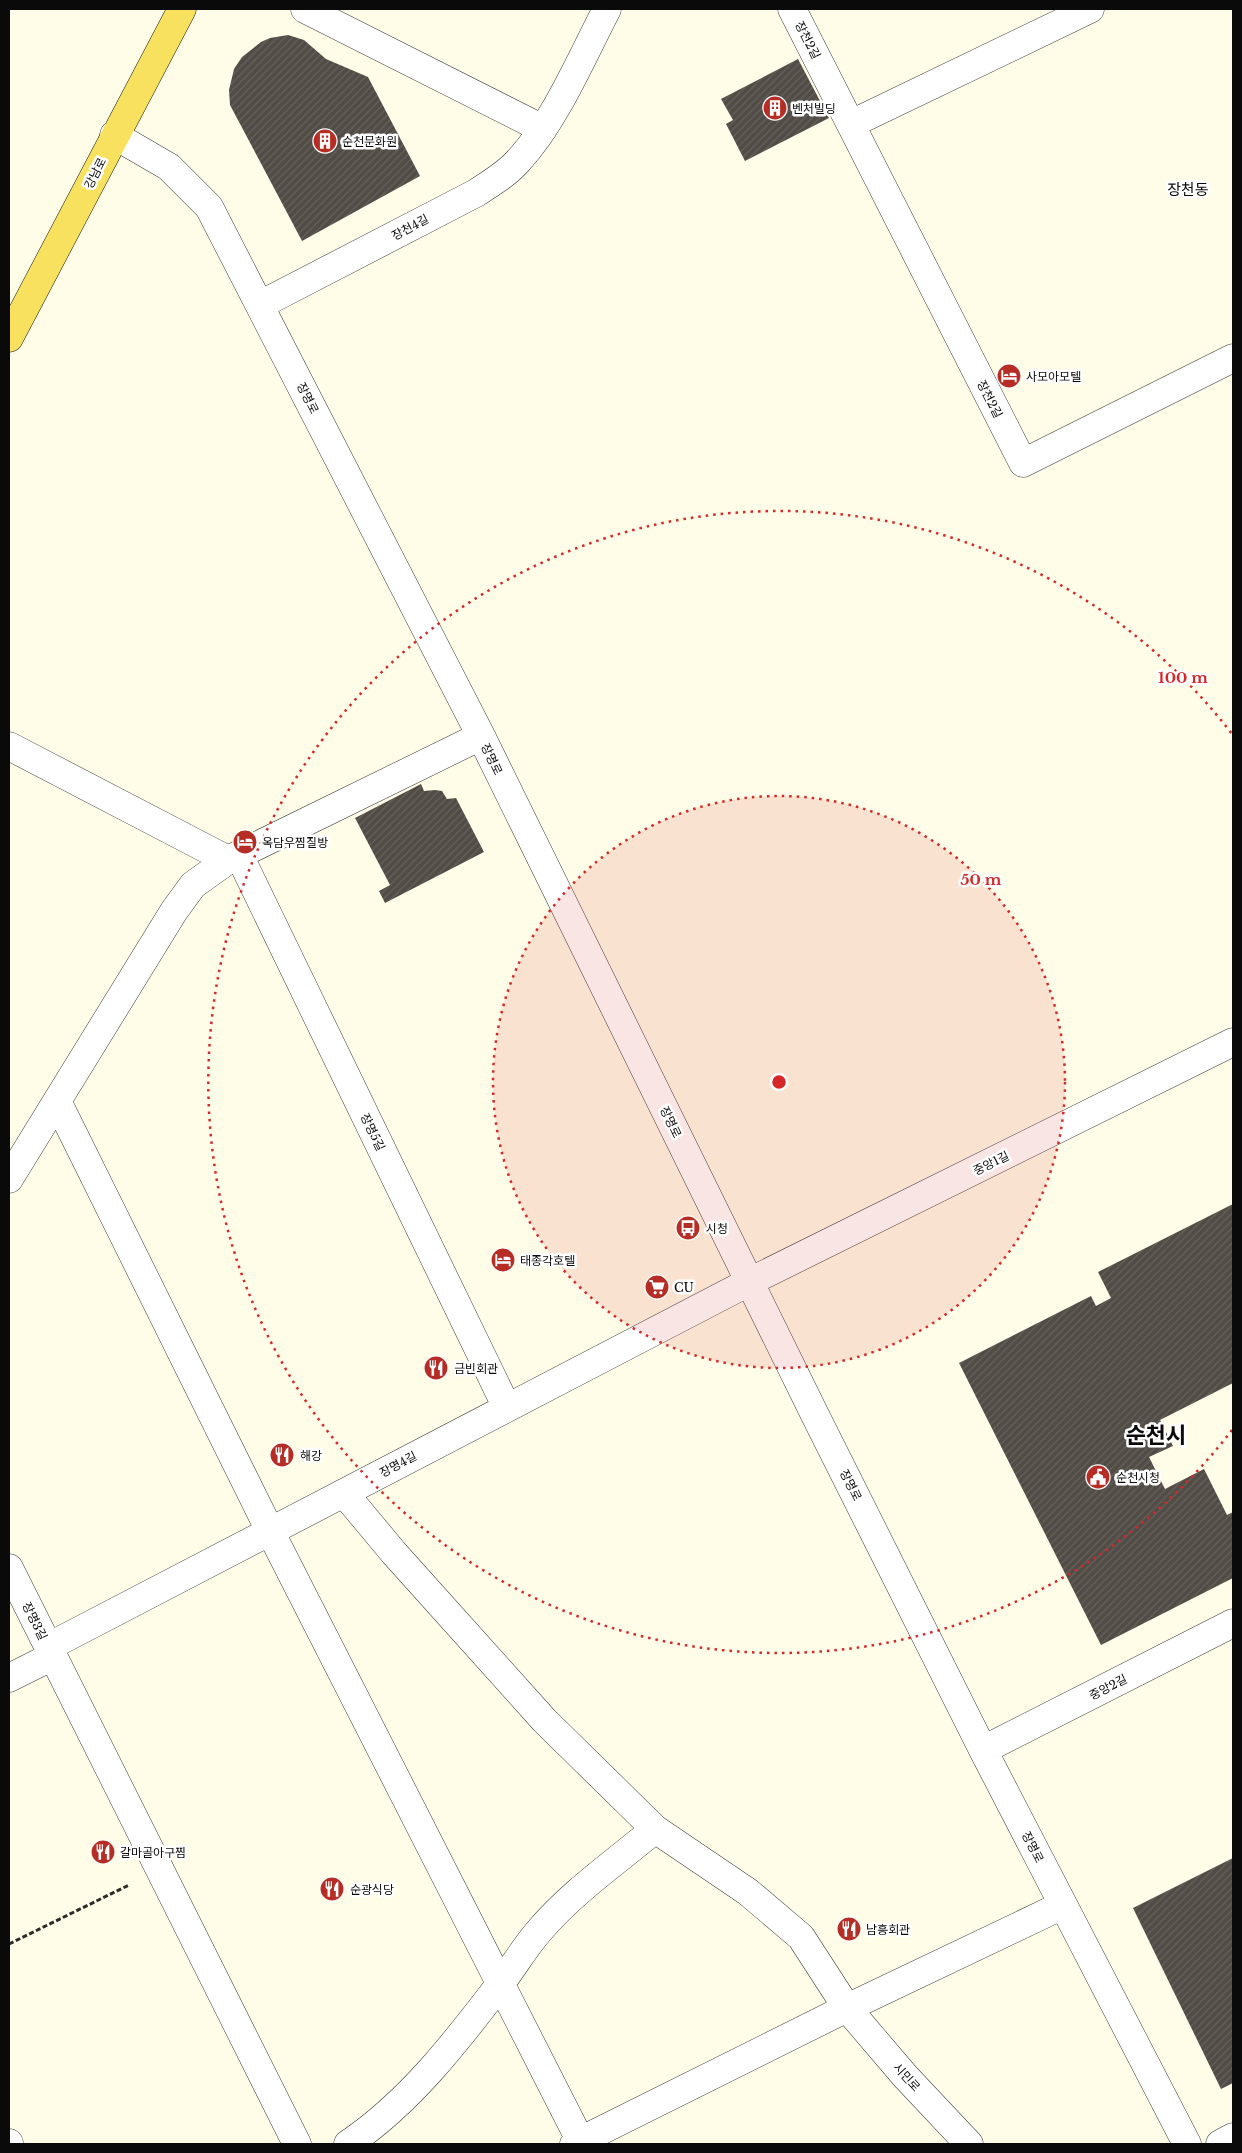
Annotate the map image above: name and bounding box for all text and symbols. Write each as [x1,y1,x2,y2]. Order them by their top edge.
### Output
street label: 장천2길 [792,19,824,61]
building icon: 벤처빌딩 [762,95,788,121]
place label: 벤처빌딩 [792,101,836,116]
building icon: 순천문화원 [312,128,338,154]
place label: 순천문화원 [342,134,397,149]
street label: 강남로 [81,155,109,191]
district label: 장천동 [1167,180,1209,199]
street label: 장천4길 [389,211,431,243]
hotel icon: 사모아모텔 [996,363,1022,389]
place label: 사모아모텔 [1026,369,1081,384]
street label: 장천2길 [974,378,1006,420]
street label: 장명로 [294,380,322,416]
text: 100 m [1158,668,1208,687]
street label: 장명로 [478,741,506,777]
hotel icon: 옥담우찜질방 [232,829,258,855]
place label: 옥담우찜질방 [262,835,328,850]
text: 50 m [961,870,1002,889]
centre of rings [770,1073,788,1091]
street label: 장명로 [657,1104,685,1140]
street label: 장명5길 [358,1111,388,1153]
street label: 중앙1길 [970,1148,1012,1178]
bus stop icon: 시청 [675,1215,701,1241]
place label: 시청 [706,1221,728,1236]
hotel icon: 태종각호텔 [490,1247,516,1273]
place label: 태종각호텔 [520,1253,575,1268]
supermarket icon: CU [644,1274,670,1300]
place label: CU [674,1280,694,1295]
restaurant icon: 금빈회관 [423,1355,449,1381]
place label: 금빈회관 [454,1361,498,1376]
district label: 순천시 [1126,1422,1186,1449]
restaurant icon: 해강 [269,1442,295,1468]
place label: 해강 [300,1448,322,1463]
street label: 장명4길 [377,1448,419,1480]
public building icon: 순천시청 [1085,1464,1111,1490]
street label: 장명로 [837,1467,865,1503]
place label: 순천시청 [1116,1470,1160,1485]
street label: 장명3길 [19,1600,51,1642]
street label: 중앙2길 [1087,1671,1129,1703]
street label: 장명로 [1019,1829,1047,1865]
restaurant icon: 갈마골아구찜 [90,1839,116,1865]
place label: 갈마골아구찜 [120,1845,186,1860]
restaurant icon: 순광식당 [319,1876,345,1902]
place label: 순광식당 [350,1882,394,1897]
restaurant icon: 남흥회관 [836,1916,862,1942]
place label: 남흥회관 [866,1922,910,1937]
street label: 시민로 [890,2060,924,2094]

